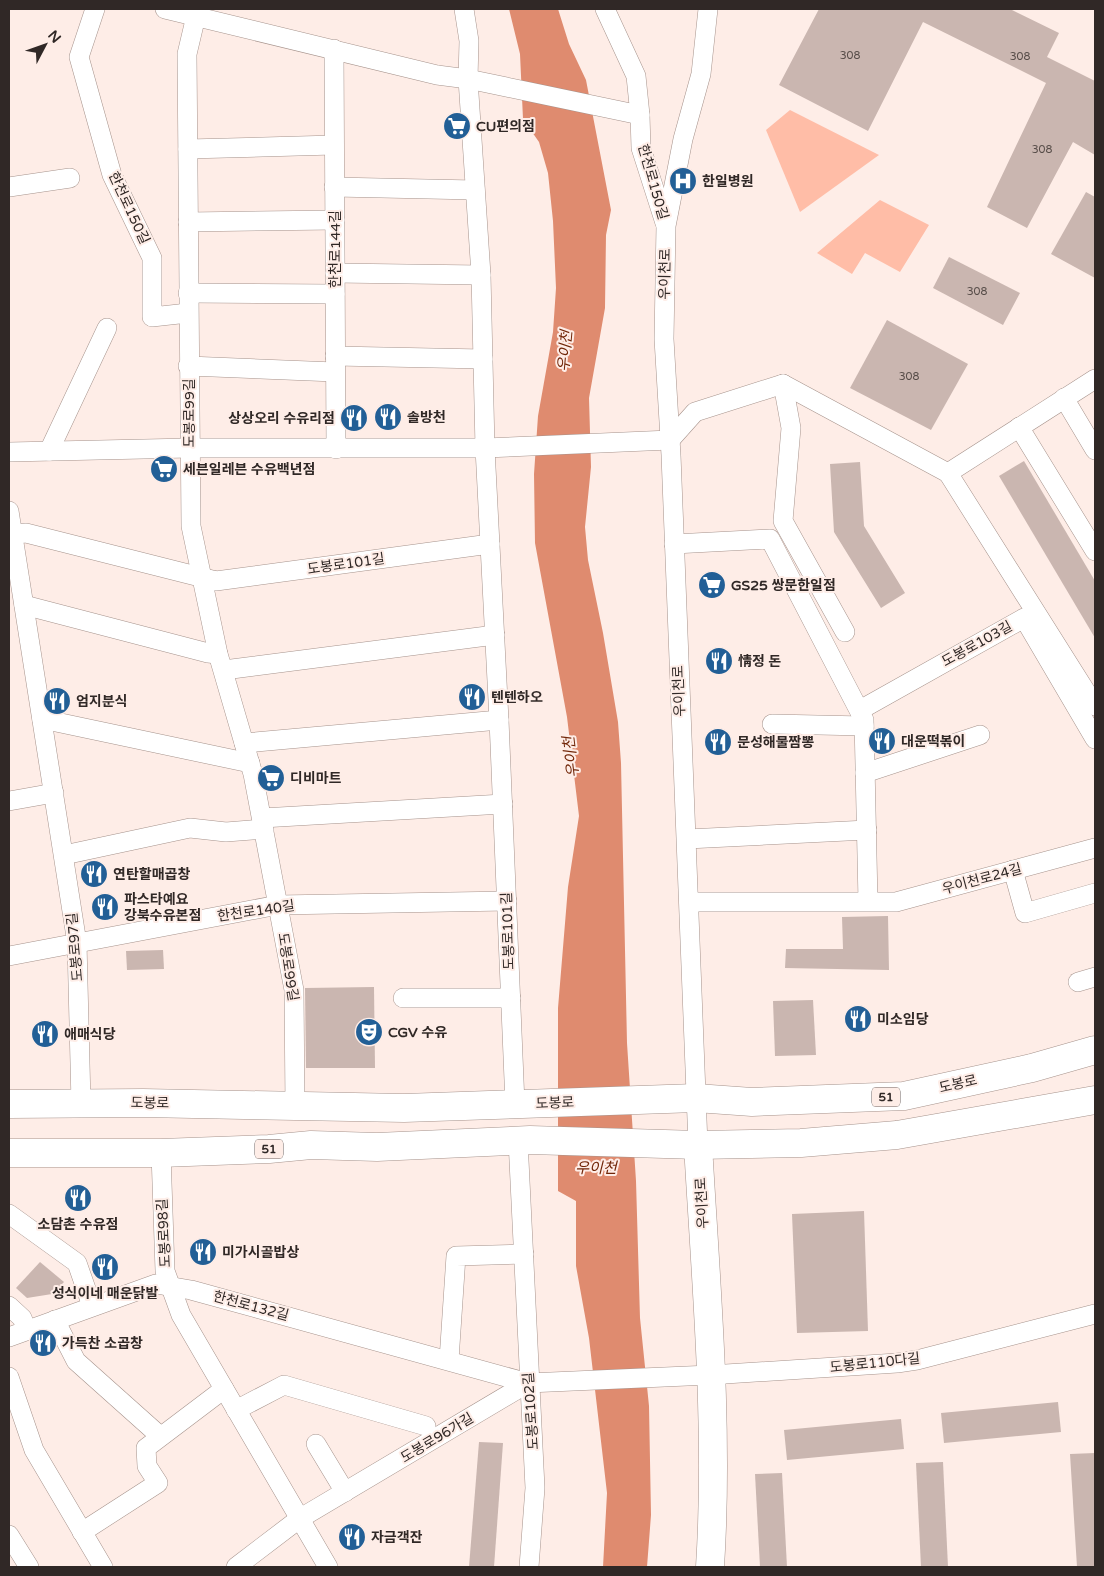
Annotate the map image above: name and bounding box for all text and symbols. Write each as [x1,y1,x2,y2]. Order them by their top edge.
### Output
north arrow [20,20,70,70]
text: N [44,27,65,47]
house number: 308 [840,49,860,62]
house number: 308 [1010,50,1030,63]
supermarket icon: CU편의점 [442,111,472,141]
place label: CU편의점 [476,118,535,135]
street label: 한천로150길 [634,142,672,222]
house number: 308 [1032,143,1052,156]
hospital icon: 한일병원 [668,166,698,196]
street label: 한천로150길 [105,169,153,247]
place label: 한일병원 [702,173,754,190]
street label: 한천로144길 [327,210,344,288]
street label: 우이천로 [656,248,674,300]
house number: 308 [967,285,987,298]
water label: 우이천 [554,327,576,372]
house number: 308 [899,370,919,383]
street label: 도봉로99길 [181,378,198,448]
restaurant icon: 솔방천 [373,402,403,432]
restaurant icon: 상상오리 수유리점 [339,403,369,433]
place label: 솔방천 [407,409,446,426]
place label: 상상오리 수유리점 [228,410,335,427]
supermarket icon: 세븐일레븐 수유백년점 [149,454,179,484]
place label: 세븐일레븐 수유백년점 [183,461,315,478]
street label: 도봉로101길 [306,550,386,578]
supermarket icon: GS25 쌍문한일점 [697,570,727,600]
place label: GS25 쌍문한일점 [731,577,836,594]
street label: 도봉로103길 [939,618,1015,670]
restaurant icon: 情정 돈 [704,646,734,676]
place label: 情정 돈 [738,653,782,670]
street label: 우이천로 [670,665,688,717]
restaurant icon: 텐텐하오 [457,682,487,712]
restaurant icon: 엄지분식 [42,686,72,716]
place label: 텐텐하오 [491,689,543,706]
place label: 엄지분식 [76,693,128,710]
restaurant icon: 대운떡볶이 [867,726,897,756]
restaurant icon: 문성해물짬뽕 [703,727,733,757]
water label: 우이천 [559,733,582,779]
place label: 대운떡볶이 [901,733,965,750]
place label: 문성해물짬뽕 [737,734,814,751]
supermarket icon: 디비마트 [256,763,286,793]
place label: 디비마트 [290,770,342,787]
restaurant icon: 연탄할매곱창 [79,859,109,889]
street label: 우이천로24길 [940,860,1024,898]
place label: 연탄할매곱창 [113,866,190,883]
place label: 파스타예요 강북수유본점 [124,891,201,924]
restaurant icon: 파스타예요 강북수유본점 [90,892,120,922]
street label: 도봉로101길 [498,892,518,970]
street label: 한천로140길 [216,897,296,925]
street label: 도봉로97길 [64,912,86,982]
street label: 도봉로99길 [274,932,302,1002]
restaurant icon: 미소임당 [843,1004,873,1034]
place label: 미소임당 [877,1011,929,1028]
theatre icon: CGV 수유 [354,1017,384,1047]
restaurant icon: 애매식당 [30,1019,60,1049]
place label: CGV 수유 [388,1024,447,1041]
place label: 애매식당 [64,1026,116,1043]
street label: 도봉로 [937,1071,979,1097]
road number: 51 [872,1088,900,1106]
street label: 도봉로 [131,1094,170,1112]
street label: 도봉로 [535,1094,575,1112]
road number: 51 [255,1140,283,1158]
water label: 우이천 [575,1159,619,1177]
street label: 우이천로 [692,1177,712,1229]
restaurant icon: 소담촌 수유점 [63,1183,93,1213]
street label: 도봉로98길 [154,1198,174,1268]
place label: 소담촌 수유점 [38,1216,118,1233]
restaurant icon: 미가시골밥상 [188,1237,218,1267]
place label: 미가시골밥상 [222,1244,299,1261]
restaurant icon: 성식이네 매운닭발 [90,1252,120,1282]
place label: 성식이네 매운닭발 [52,1285,158,1302]
street label: 한천로132길 [211,1288,291,1324]
restaurant icon: 가득찬 소곱창 [28,1328,58,1358]
place label: 가득찬 소곱창 [62,1335,143,1352]
street label: 도봉로110다길 [829,1350,921,1376]
street label: 도봉로102길 [520,1372,542,1450]
street label: 도봉로96가길 [397,1410,477,1466]
restaurant icon: 자금객잔 [337,1522,367,1552]
place label: 자금객잔 [371,1529,423,1546]

